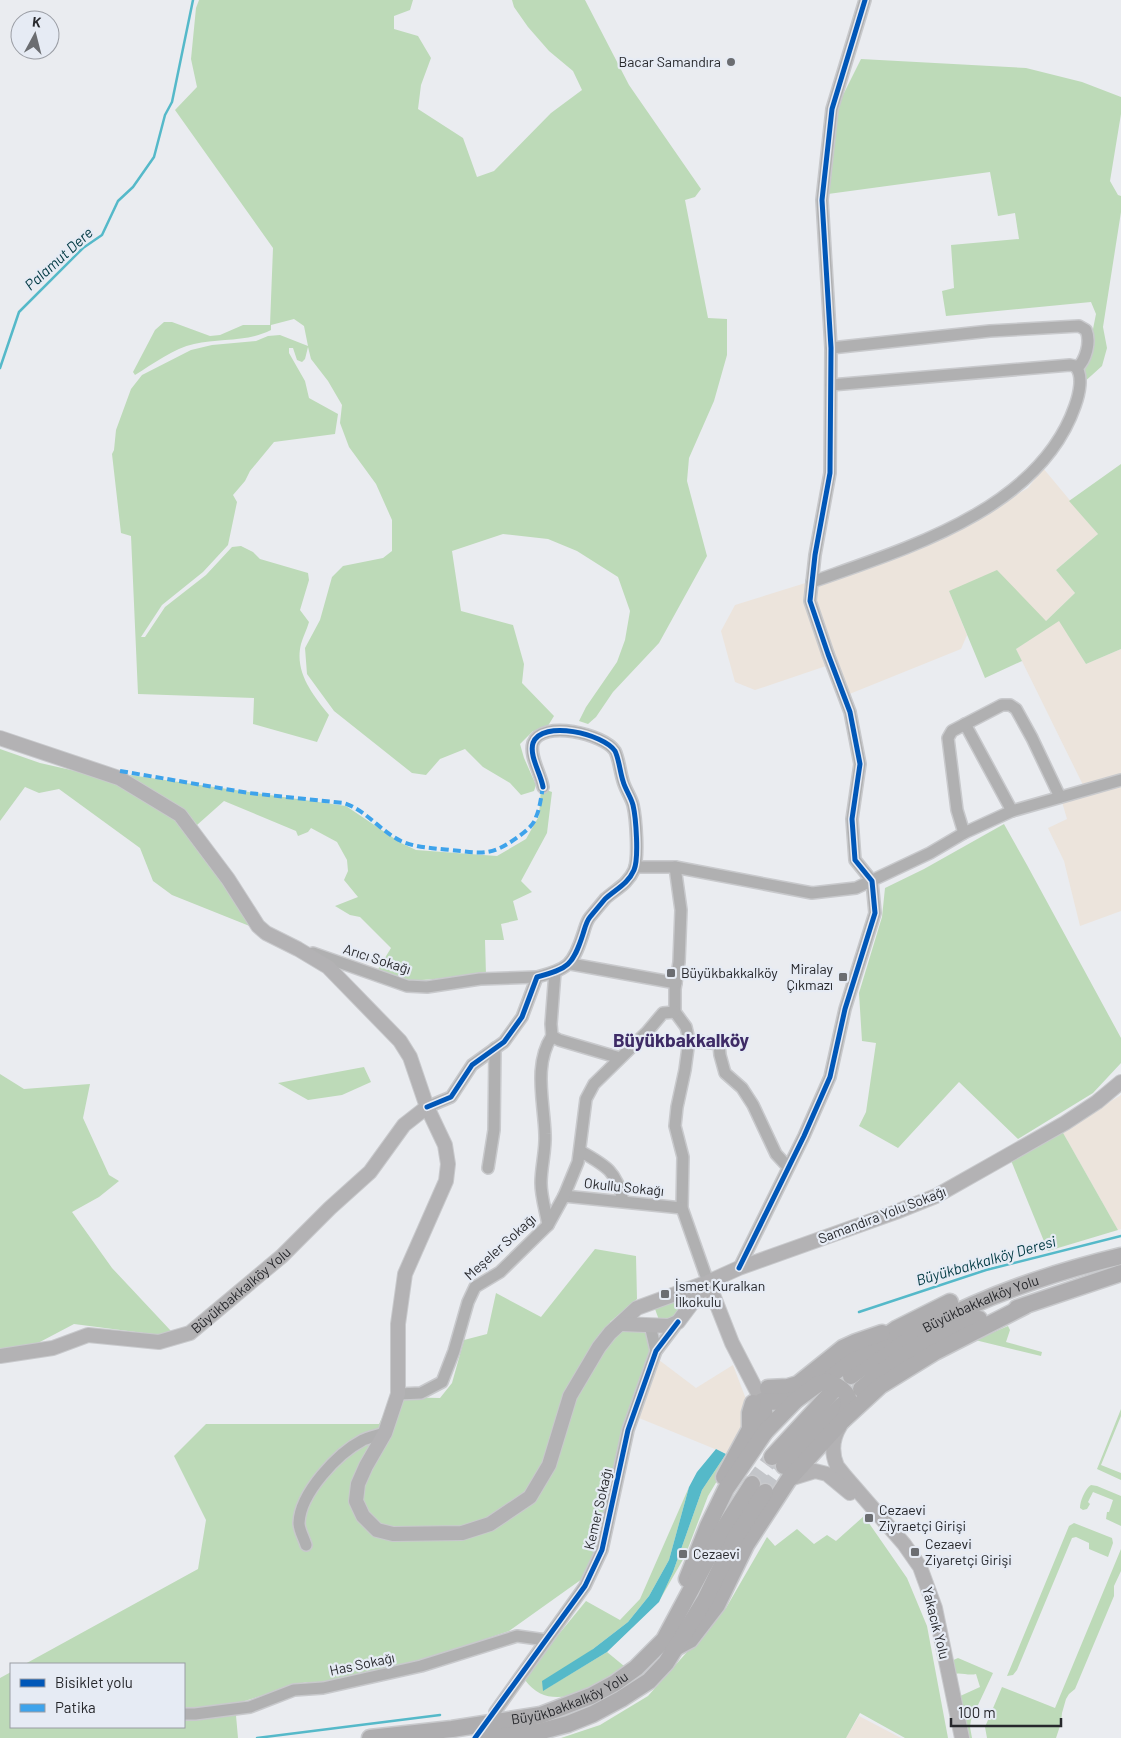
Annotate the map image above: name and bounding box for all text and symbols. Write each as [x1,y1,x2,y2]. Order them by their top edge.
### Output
north arrow [10,10,60,60]
text: K [31,13,42,31]
place label: Bacar Samandıra [619,53,721,70]
marker: Bacar Samandıra [725,56,737,68]
water label: Palamut Dere [21,223,96,294]
street label: Arıcı Sokağı [341,940,413,977]
place label: Miralay Çıkmazı [787,960,834,993]
place label: Büyükbakkalköy [681,964,778,981]
marker: Büyükbakkalköy [665,967,677,979]
marker: Miralay Çıkmazı [837,971,849,983]
district label: Büyükbakkalköy [613,1028,750,1051]
street label: Okullu Sokağı [583,1174,665,1199]
street label: Samandıra Yolu Sokağı [815,1182,948,1247]
street label: Meşeler Sokağı [460,1210,539,1283]
water label: Büyükbakkalköy Deresi [914,1231,1058,1289]
street label: Büyükbakkalköy Yolu [187,1243,294,1337]
street label: Büyükbakkalköy Yolu [919,1271,1041,1336]
place label: İsmet Kuralkan İlkokulu [675,1277,765,1310]
marker: İsmet Kuralkan İlkokulu [659,1288,671,1300]
street label: Kemer Sokağı [580,1467,615,1551]
place label: Cezaevi Ziyraetçi Girişi [879,1501,966,1534]
marker: Cezaevi Ziyraetçi Girişi [863,1512,875,1524]
place label: Cezaevi Ziyaretçi Girişi [925,1535,1012,1568]
place label: Cezaevi [693,1545,740,1562]
marker: Cezaevi Ziyaretçi Girişi [909,1546,921,1558]
marker: Cezaevi [677,1548,689,1560]
street label: Yakacık Yolu [919,1585,954,1661]
street label: Has Sokağı [328,1648,396,1679]
legend [10,1663,185,1728]
street label: Büyükbakkalköy Yolu [510,1667,631,1728]
text: Bisiklet yolu [55,1673,133,1691]
scale bar [951,1696,1061,1728]
text: Patika [55,1698,96,1716]
text: 100 m [958,1703,996,1721]

